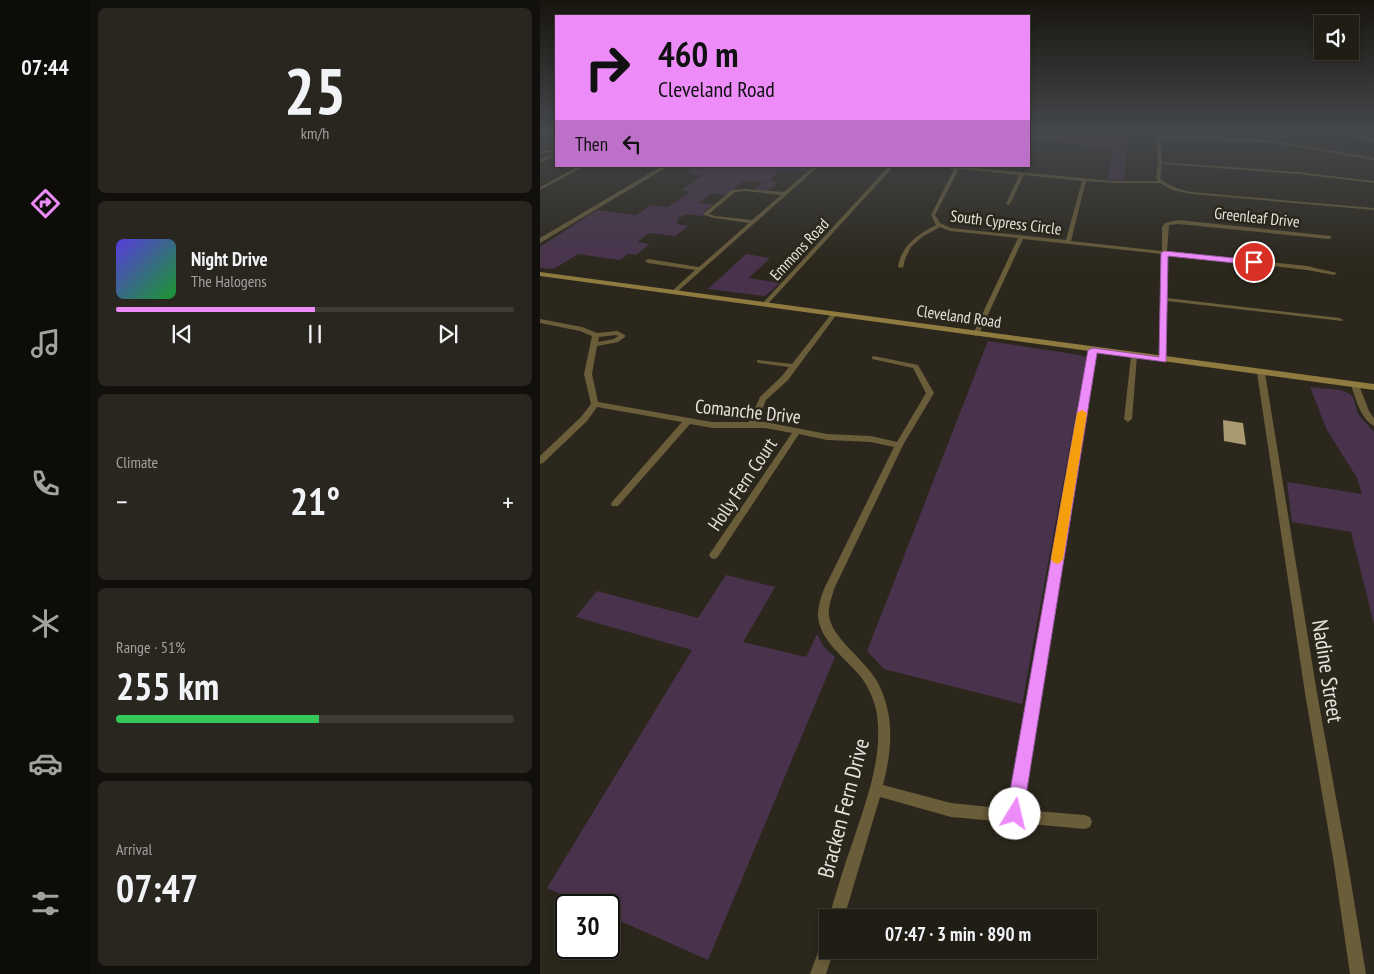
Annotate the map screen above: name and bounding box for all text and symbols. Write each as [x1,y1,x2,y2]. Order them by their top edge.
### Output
map controls [1314,15,1359,60]
button: sound [1314,15,1359,60]
text: 460 m [658,31,739,77]
icon: right [575,35,640,100]
text: 25 [284,48,346,132]
text: 07:44 [21,53,69,81]
text: Cleveland Road [658,75,775,103]
text: km/h [301,123,329,143]
icon: left [618,130,646,158]
text: Then [575,132,608,156]
icon: directions [28,186,63,221]
street label: Greenleaf Drive [1213,203,1301,231]
street label: South Cypress Circle [949,205,1063,239]
street label: Emmons Road [765,214,833,284]
pin [1233,241,1275,283]
text: Night Drive [191,247,268,271]
icon: arrive [1240,248,1268,276]
text: The Halogens [191,271,267,291]
street label: Cleveland Road [916,300,1003,332]
icon: previous [168,320,196,348]
icon: pause [301,320,329,348]
icon: next [434,320,462,348]
icon: music [28,326,63,361]
street label: Comanche Drive [694,394,802,429]
street label: Holly Fern Court [702,432,782,535]
text: Climate [116,452,158,472]
icon: phone [28,466,63,501]
text: 21° [290,476,340,525]
text: − [116,483,128,520]
text: + [502,483,514,520]
icon: climate [28,606,63,641]
street label: Nadine Street [1306,618,1350,724]
text: Range · 51% [116,637,185,657]
text: 255 km [116,661,219,710]
street label: Bracken Fern Drive [811,735,875,881]
icon: car [28,746,63,781]
position arrow [988,787,1040,839]
text: Arrival [116,839,152,859]
text: 07:47 [116,863,198,912]
icon: filters [28,886,63,921]
speed limit sign: 30 [555,894,620,959]
text: 07:47 · 3 min · 890 m [885,922,1031,946]

